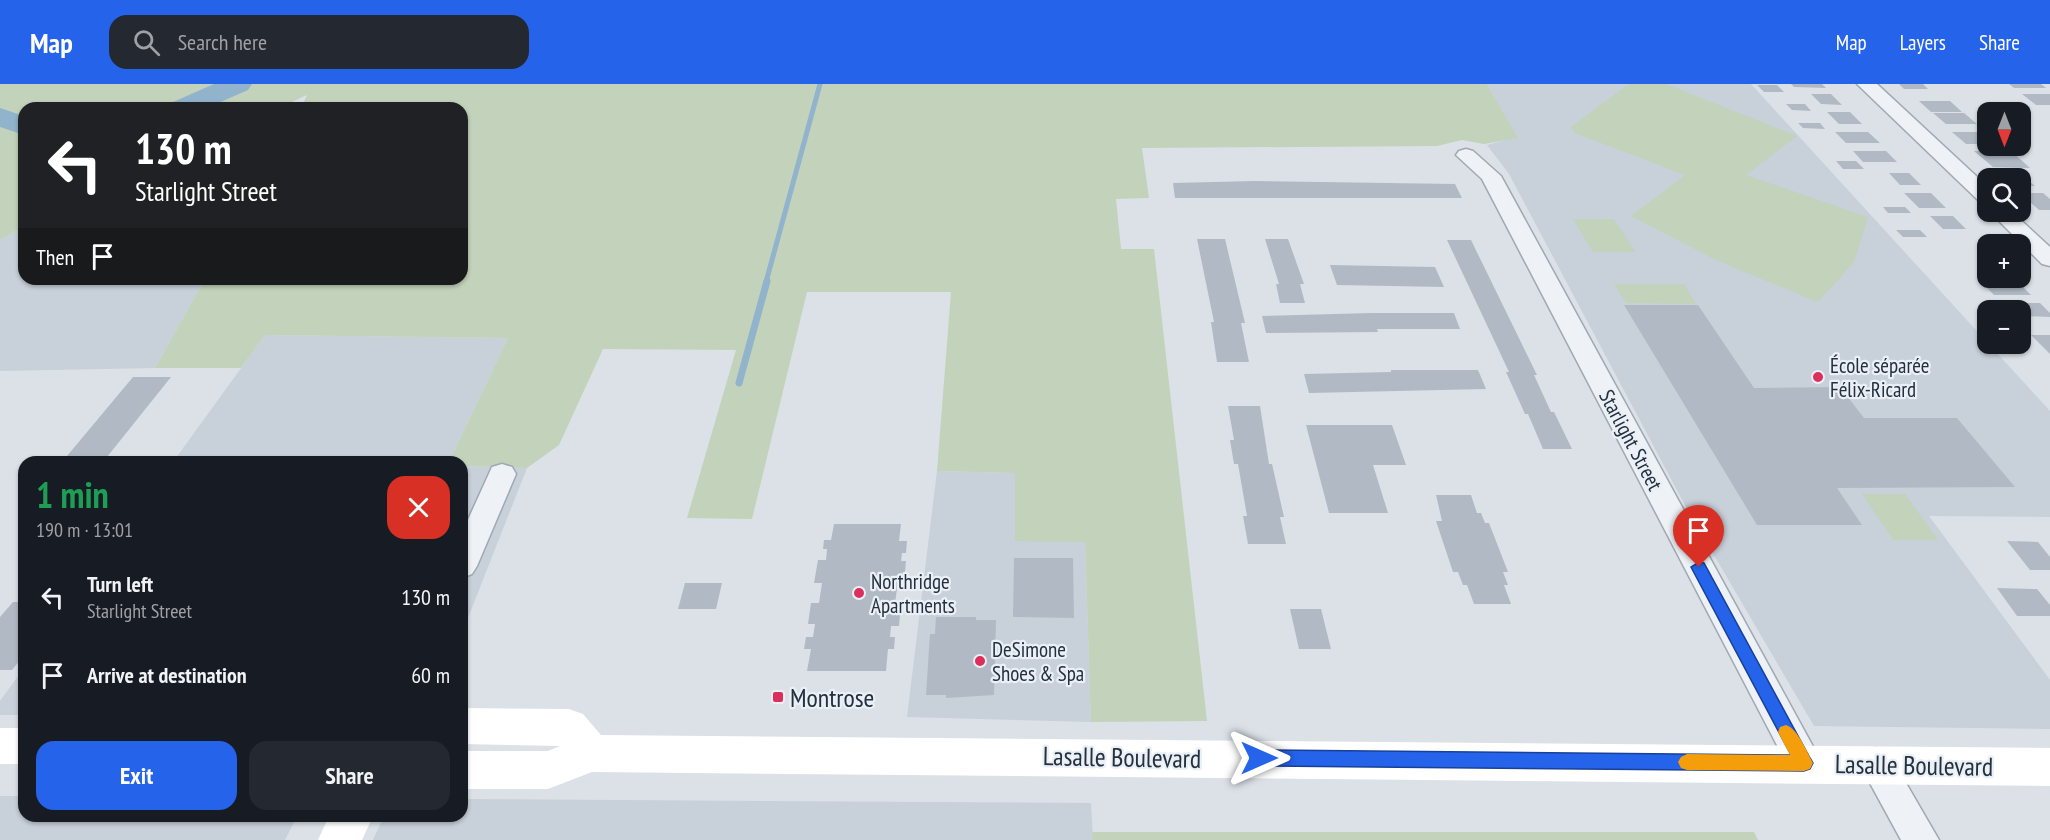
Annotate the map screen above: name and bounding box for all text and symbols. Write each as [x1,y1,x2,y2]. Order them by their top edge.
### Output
search box [109,15,529,69]
text: Map [30,24,73,61]
icon: search [130,26,163,59]
text: Search here [178,28,267,56]
text: Map [1836,29,1867,56]
text: Layers [1900,29,1946,56]
text: Share [1979,29,2020,56]
north arrow [1977,102,2031,156]
map controls [1977,102,2031,354]
text: 130 m [135,121,232,176]
icon: left [36,126,114,204]
button: search [1977,168,2031,222]
text: Starlight Street [135,174,277,208]
button: + [1977,234,2031,288]
icon: arrive [86,240,119,273]
text: Then [36,243,74,271]
button: − [1977,300,2031,354]
place label: École séparée Félix-Ricard [1830,352,1929,403]
marker: École séparée Félix-Ricard [1811,370,1825,384]
street label: Starlight Street [1593,385,1669,495]
text: 1 min [36,471,109,518]
button: close [387,476,450,539]
pin [1673,505,1724,567]
icon: arrive [1682,514,1715,547]
text: 190 m · 13:01 [36,517,133,543]
place label: Northridge Apartments [871,568,955,619]
text: Turn left [87,570,153,598]
icon: left [36,581,69,614]
text: 130 m [401,583,450,611]
marker: Northridge Apartments [852,586,866,600]
text: Starlight Street [87,598,192,624]
place label: DeSimone Shoes & Spa [992,636,1084,687]
marker: DeSimone Shoes & Spa [973,654,987,668]
icon: arrive [36,659,69,692]
text: Arrive at destination [87,661,247,689]
text: 60 m [411,661,450,689]
place label: Montrose [790,681,874,714]
marker: Montrose [771,690,785,704]
position arrow [1227,726,1291,790]
street label: Lasalle Boulevard [1043,739,1201,775]
button: Exit [36,741,237,810]
button: Share [249,741,450,810]
street label: Lasalle Boulevard [1835,747,1993,783]

